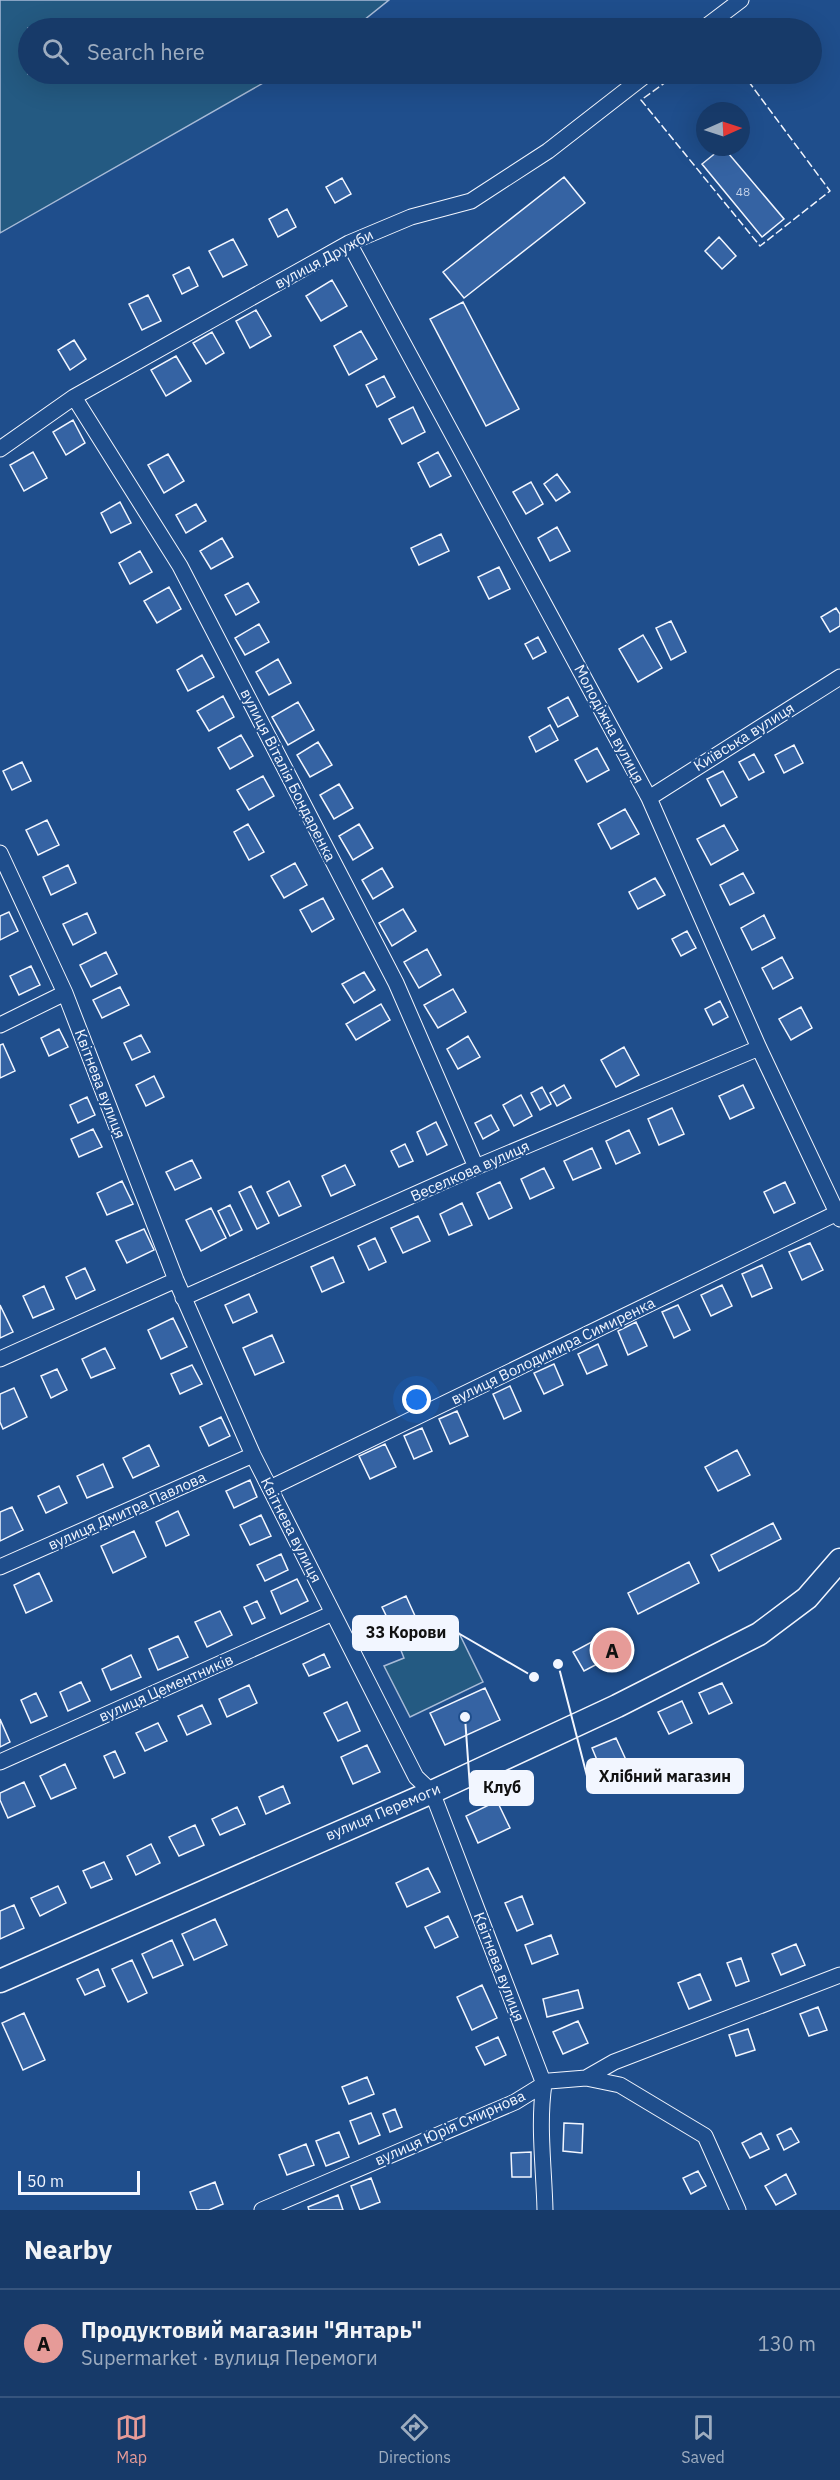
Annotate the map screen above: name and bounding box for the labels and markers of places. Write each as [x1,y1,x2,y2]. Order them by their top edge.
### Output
callout: 33 Корови [353,1616,458,1650]
pin: A [592,1628,632,1672]
callout: Хлібний магазин [587,1759,743,1793]
callout: Клуб [470,1771,533,1805]

